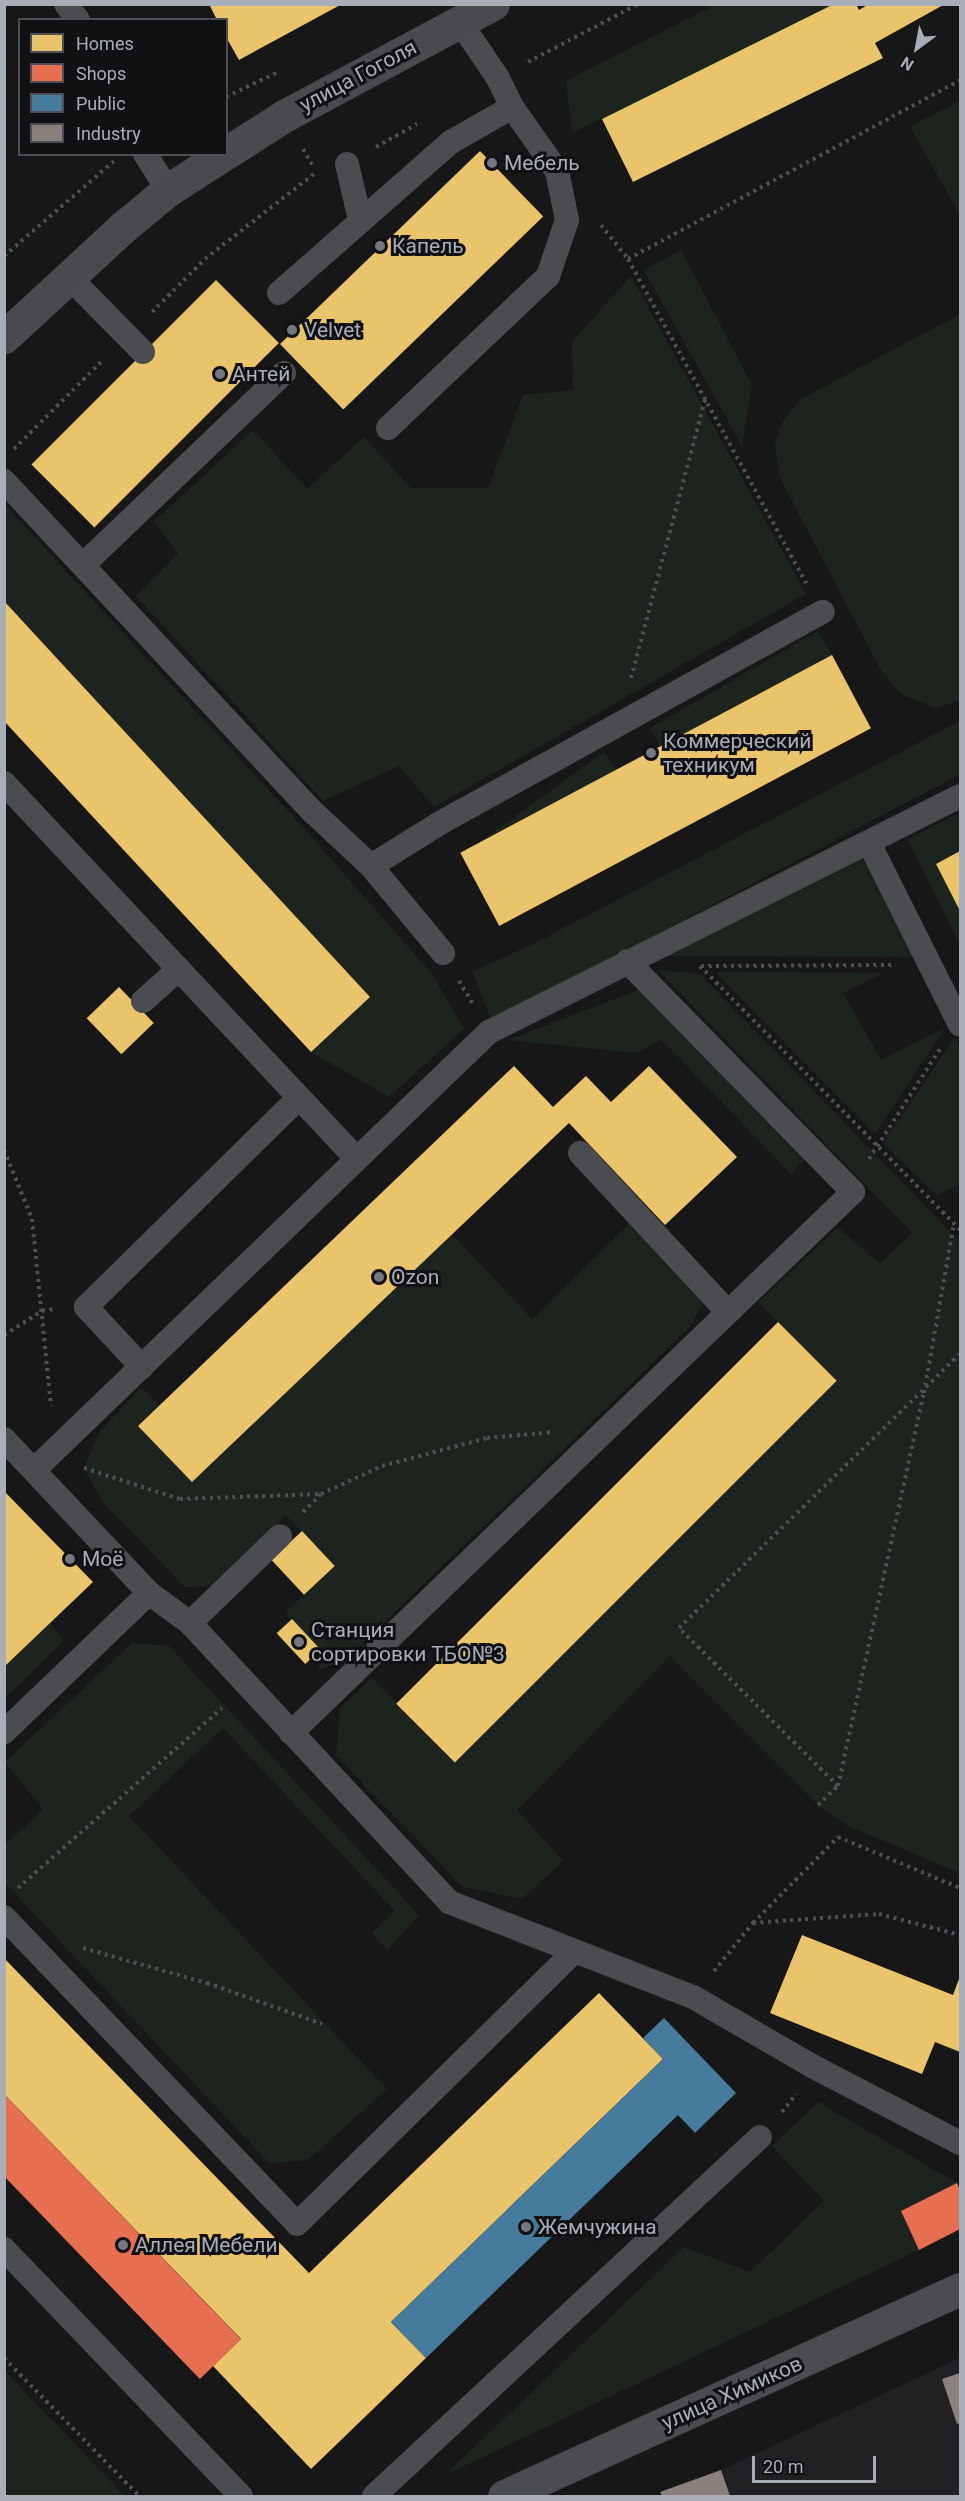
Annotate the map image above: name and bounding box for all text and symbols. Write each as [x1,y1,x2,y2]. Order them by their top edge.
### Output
legend [18,18,228,156]
north arrow [887,18,947,78]
text: Homes [76,33,134,54]
street label: улица Гоголя [295,35,421,117]
text: N [897,53,917,75]
text: Shops [76,63,126,84]
text: Public [76,93,126,114]
text: Industry [76,123,141,144]
place label: Мебель [504,150,580,176]
marker: Мебель [485,156,499,170]
place label: Капель [392,233,464,259]
marker: Капель [373,239,387,253]
place label: Velvet [304,317,361,343]
marker: Velvet [285,323,299,337]
place label: Антей [232,361,290,387]
marker: Антей [213,367,227,381]
place label: Коммерческий техникум [663,728,811,778]
marker: Коммерческий техникум [644,746,658,760]
place label: Ozon [391,1264,439,1290]
marker: Ozon [372,1270,386,1284]
place label: Моё [82,1546,123,1572]
marker: Моё [63,1552,77,1566]
place label: Станция сортировки ТБО№3 [311,1617,505,1667]
marker: Станция сортировки ТБО№3 [292,1635,306,1649]
place label: Жемчужина [538,2214,657,2240]
marker: Жемчужина [519,2220,533,2234]
place label: Аллея Мебели [135,2232,278,2258]
marker: Аллея Мебели [116,2238,130,2252]
street label: улица Химиков [658,2351,806,2435]
scale bar [755,2444,880,2482]
text: 20 m [763,2456,803,2477]

